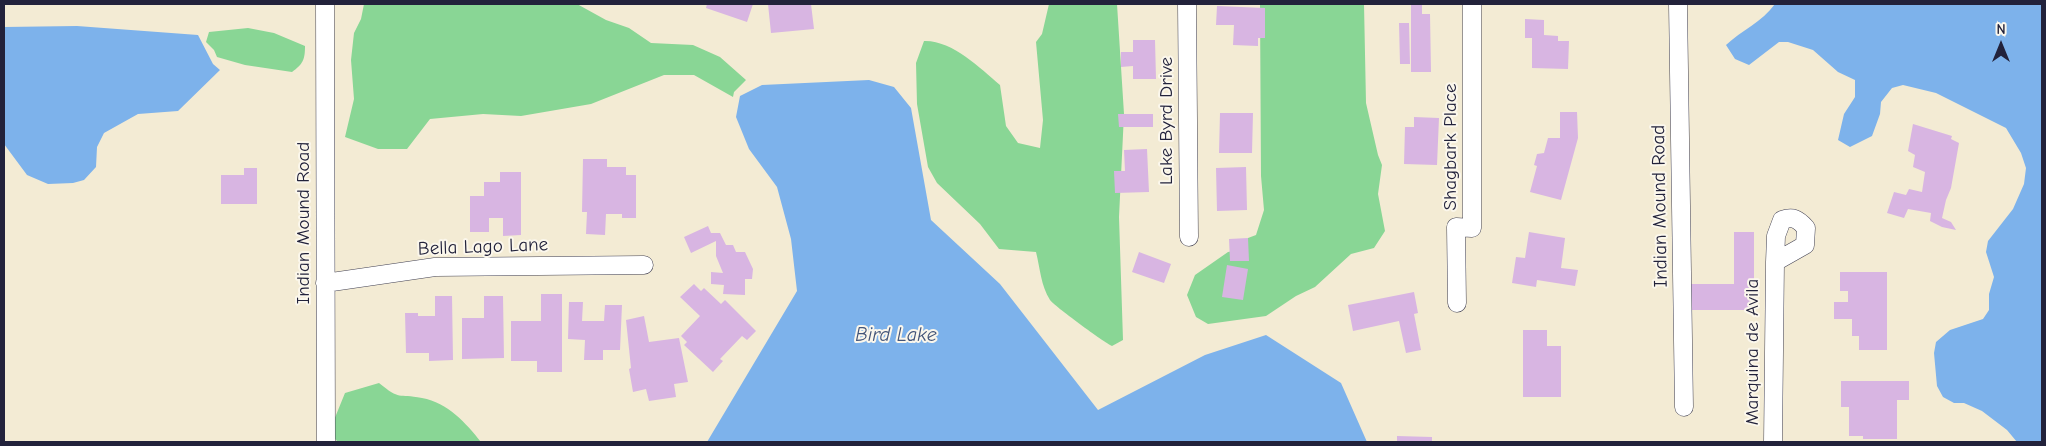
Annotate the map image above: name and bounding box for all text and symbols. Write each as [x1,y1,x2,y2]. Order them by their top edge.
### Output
north arrow [1976,20,2026,70]
text: N [1996,21,2006,38]
street label: Lake Byrd Drive [1156,57,1178,185]
street label: Shagbark Place [1440,84,1462,210]
street label: Indian Mound Road [1647,125,1673,287]
street label: Indian Mound Road [293,142,315,304]
street label: Bella Lago Lane [418,233,548,261]
street label: Marquina de Avila [1742,279,1764,425]
water label: Bird Lake [855,323,937,347]

